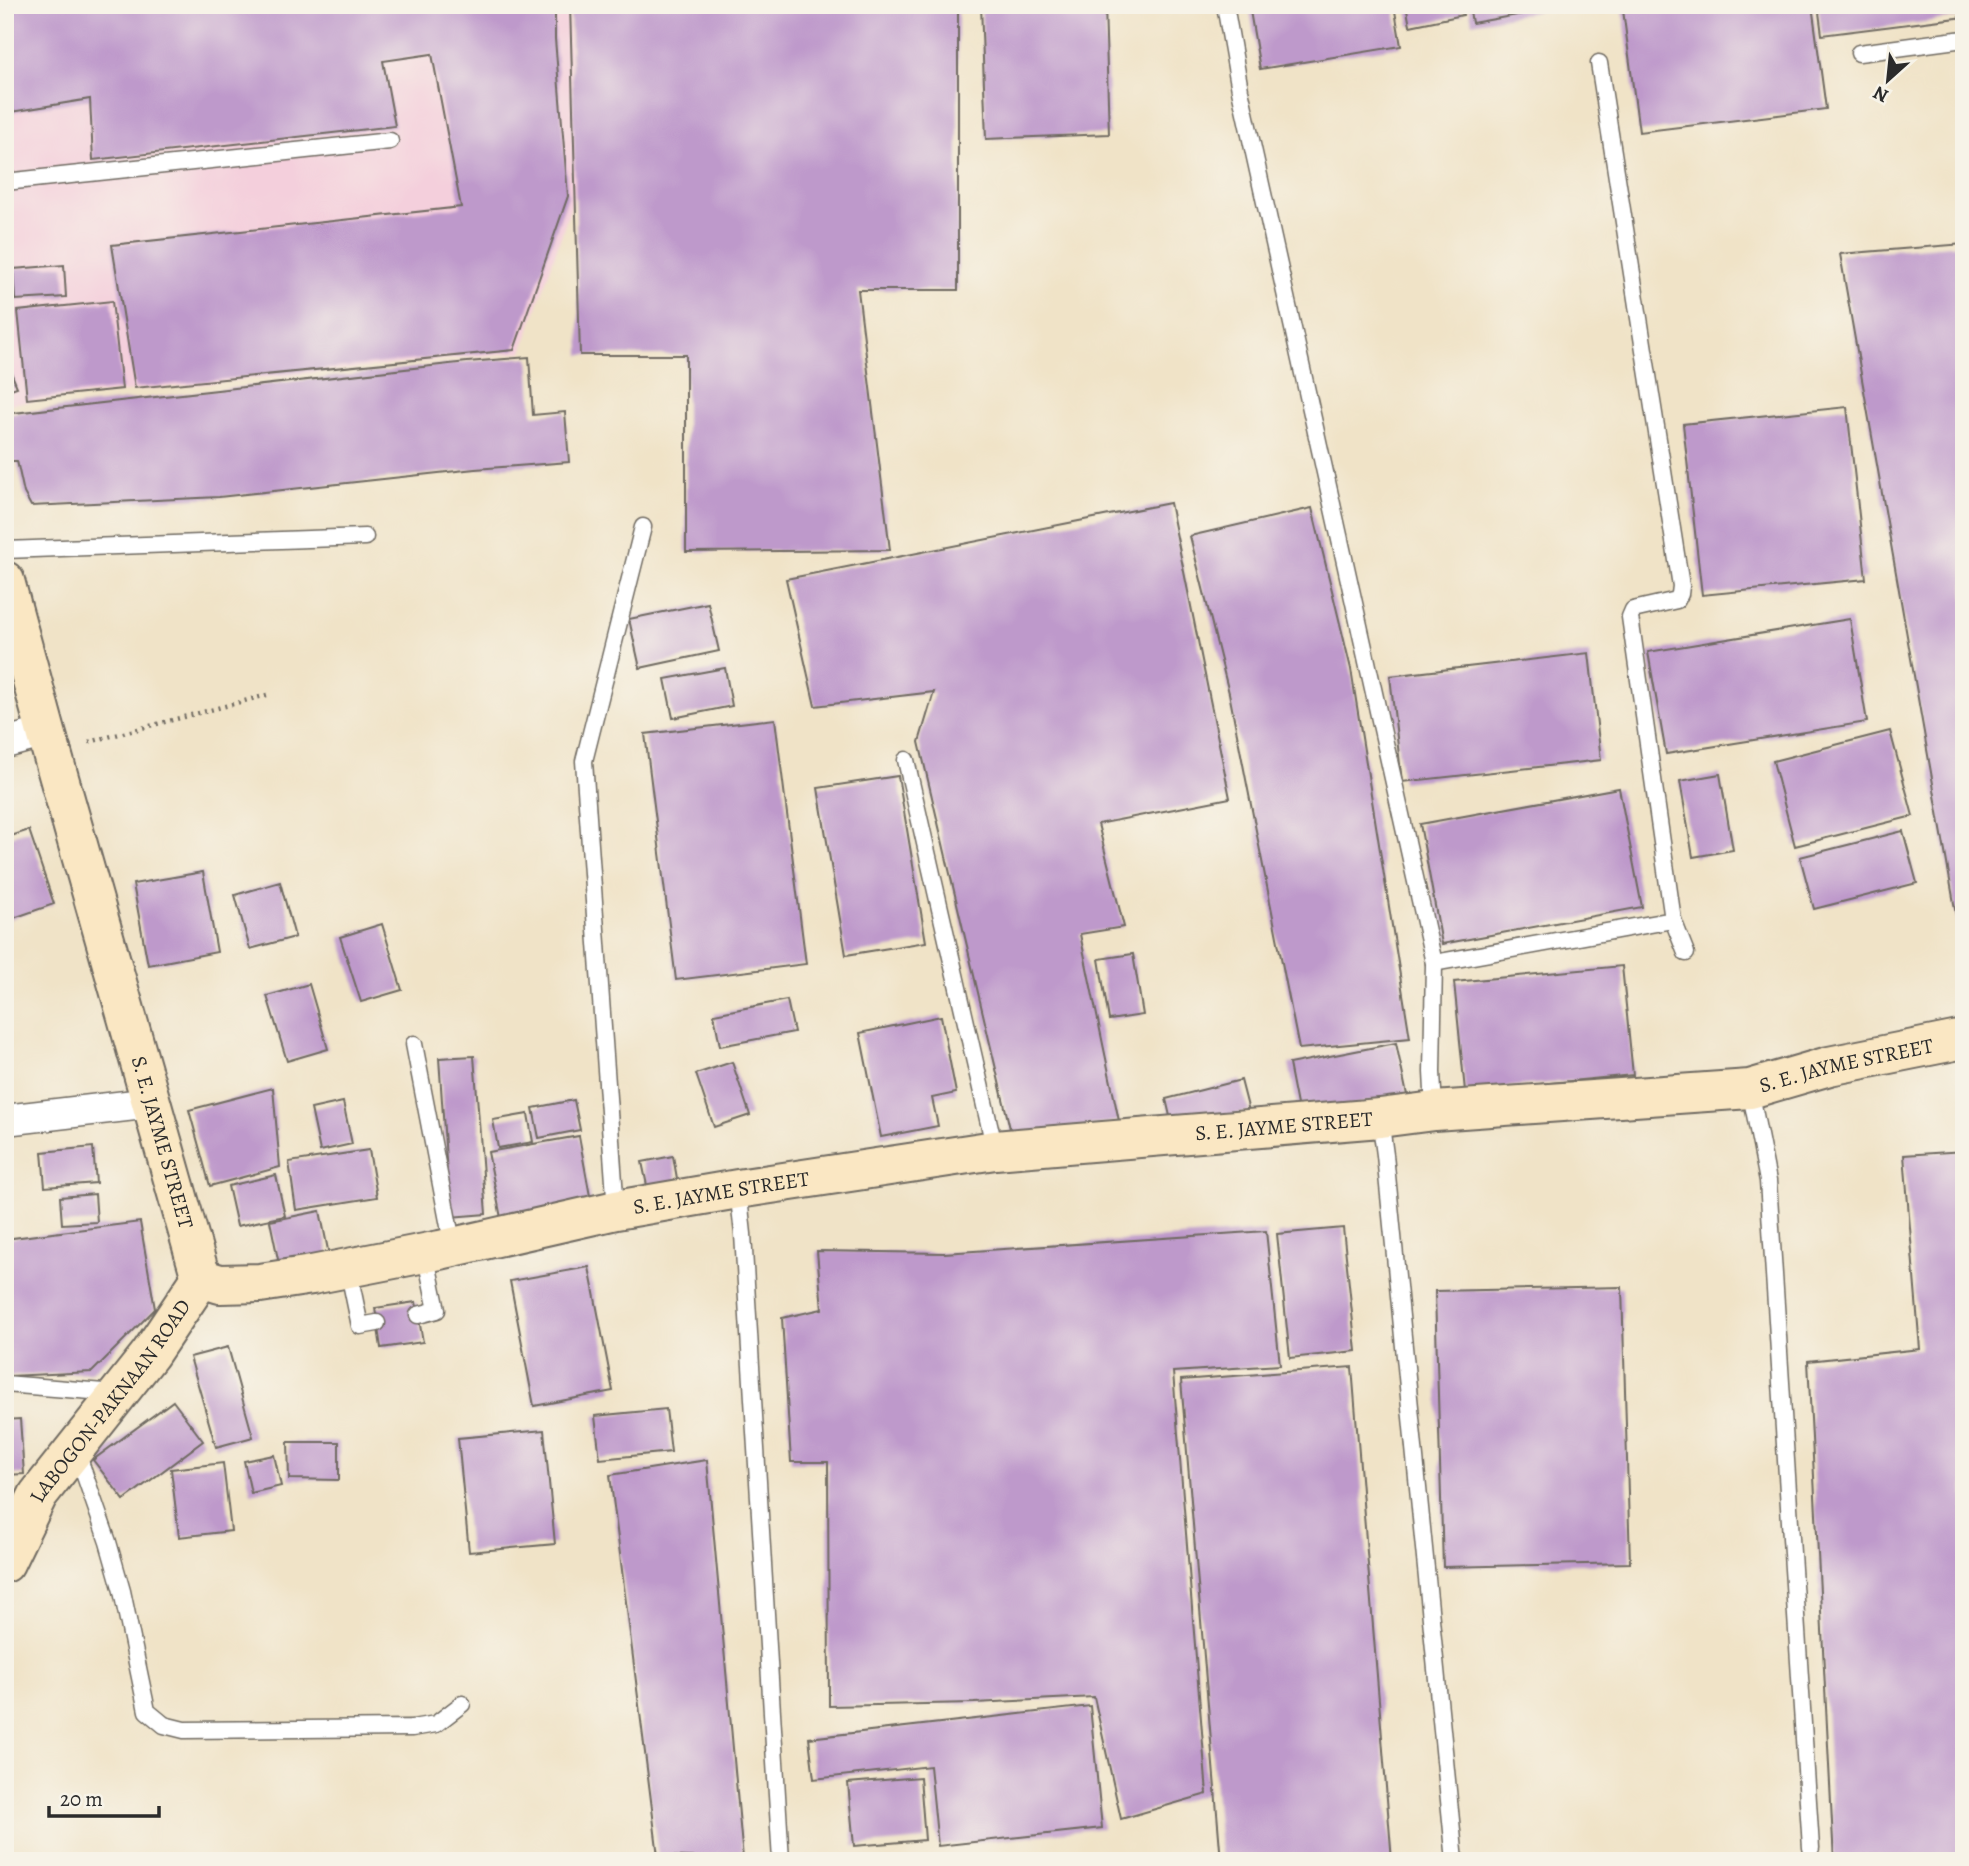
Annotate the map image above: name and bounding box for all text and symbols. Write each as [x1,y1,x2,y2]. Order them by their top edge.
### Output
north arrow [1854,46,1924,116]
text: N [1869,79,1893,109]
street label: S. E. JAYME STREET [1756,1031,1936,1100]
street label: S. E. JAYME STREET [125,1053,200,1232]
street label: S. E. JAYME STREET [1194,1105,1374,1147]
street label: S. E. JAYME STREET [631,1164,812,1221]
street label: LABOGON-PAKNAAN ROAD [22,1294,197,1507]
scale bar [49,1775,159,1819]
text: 20 m [60,1785,103,1813]

